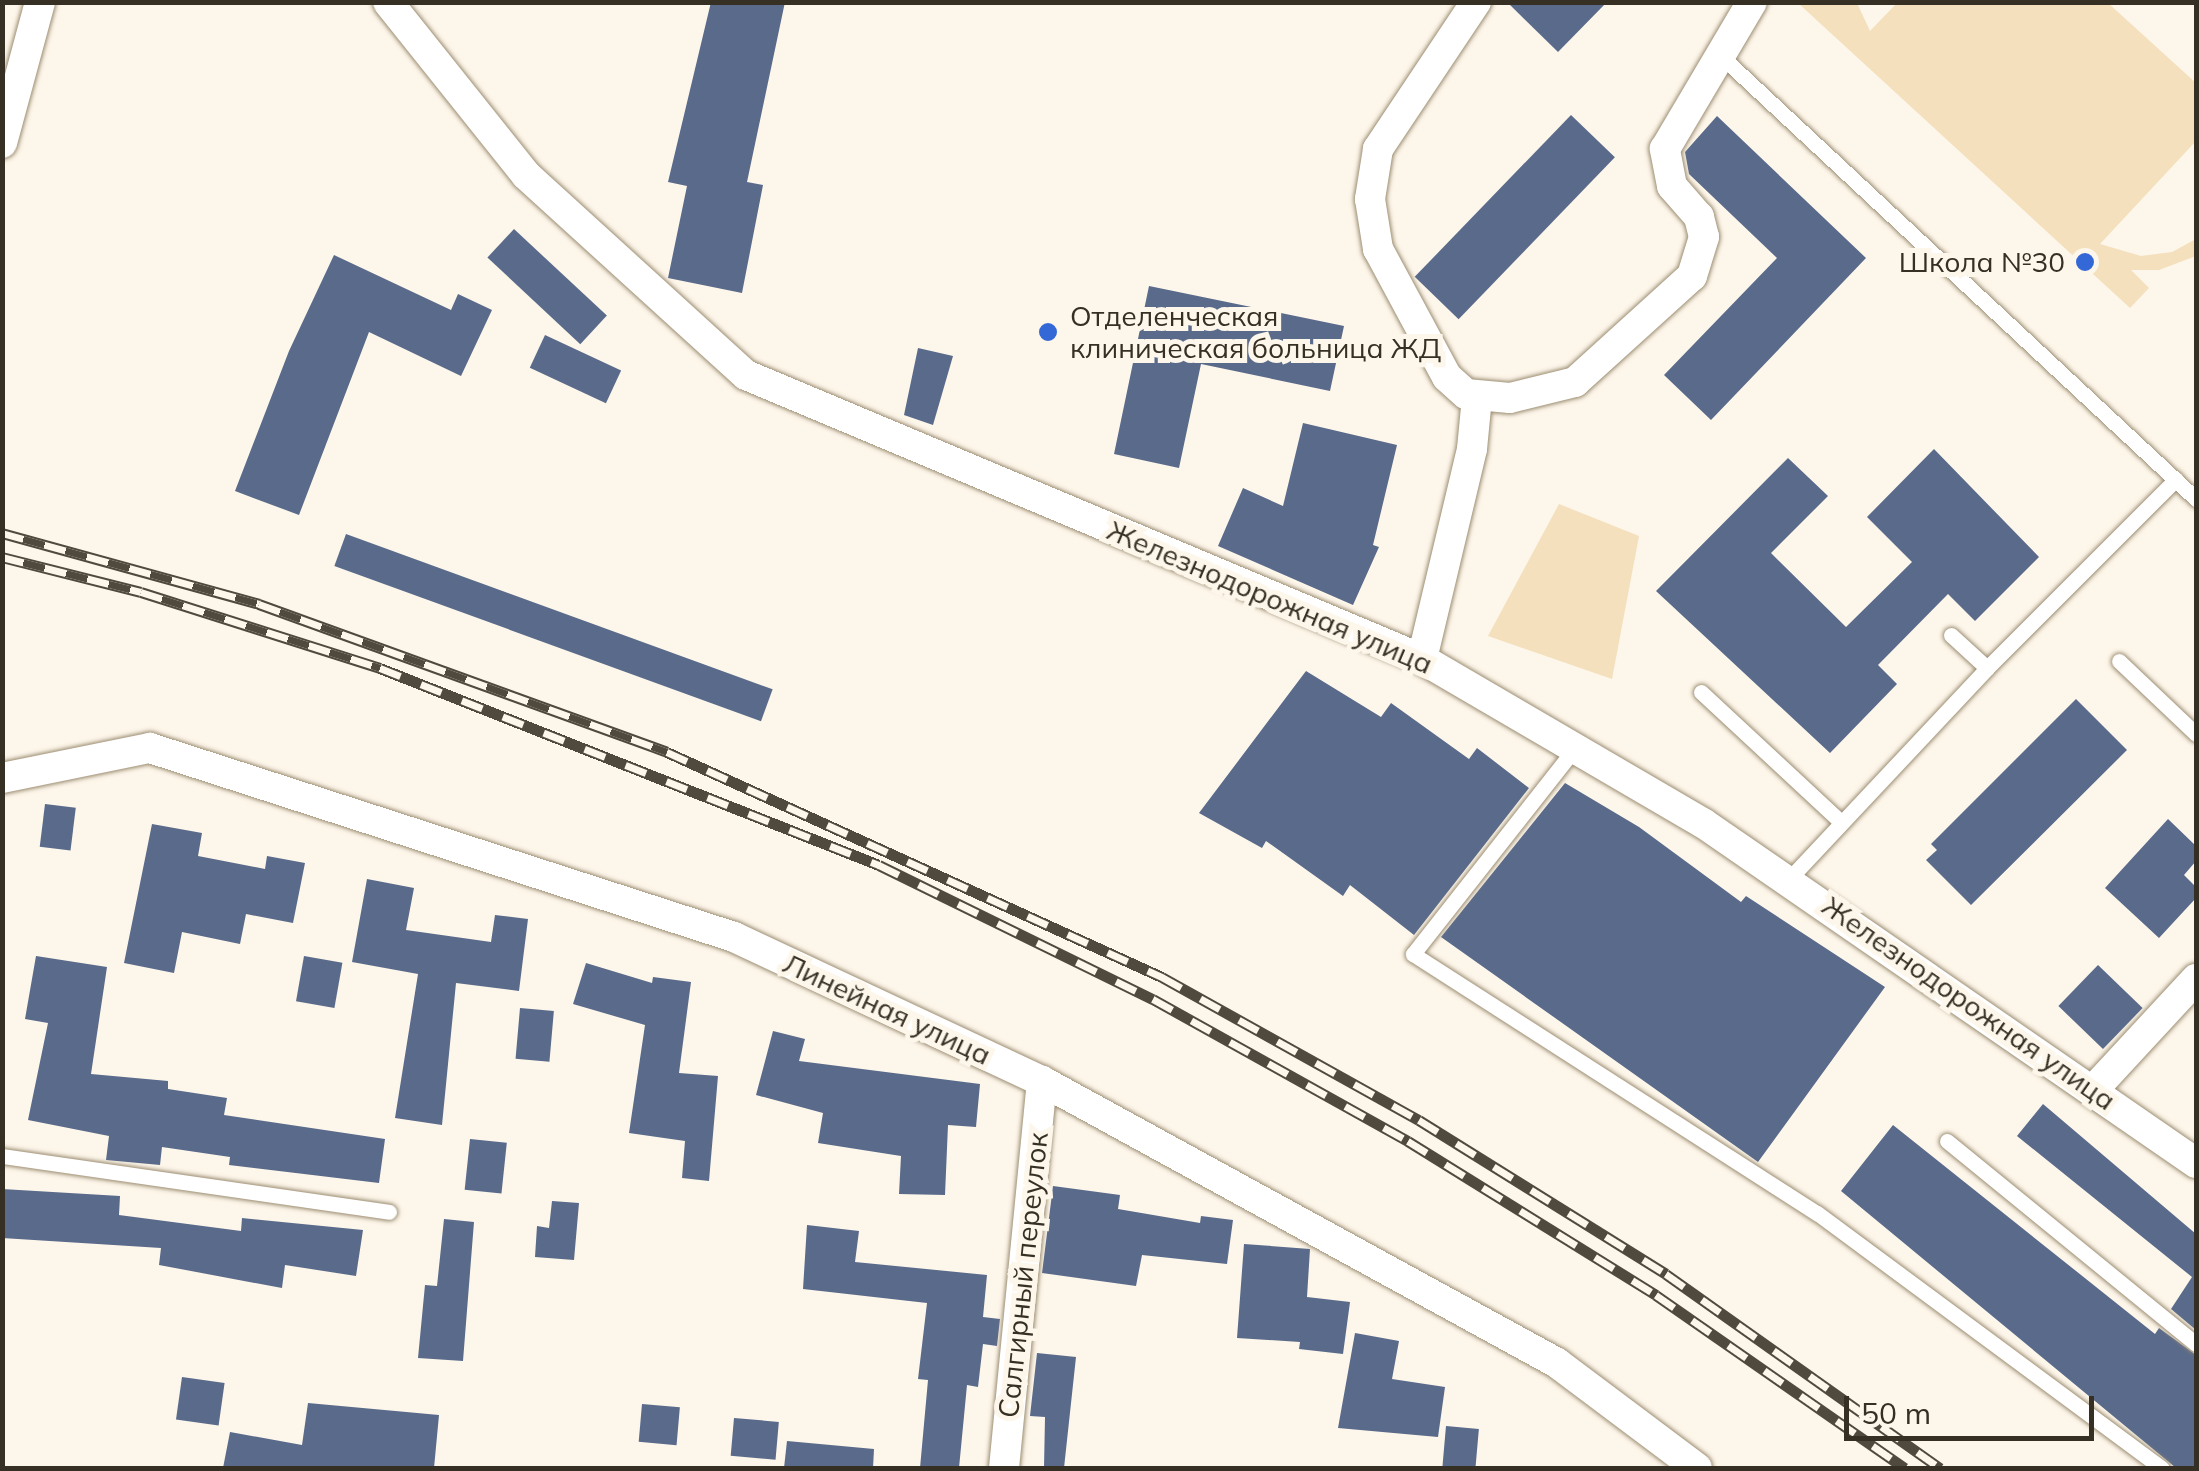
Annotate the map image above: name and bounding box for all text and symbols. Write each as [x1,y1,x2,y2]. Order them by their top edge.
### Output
place label: Школа №30 [1899,245,2065,279]
marker: Школа №30 [2074,251,2096,273]
place label: Отделенческая клиническая больница ЖД [1070,299,1441,365]
marker: Отделенческая клиническая больница ЖД [1035,319,1061,345]
street label: Железнодорожная улица [1102,513,1438,681]
street label: Железнодорожная улица [1816,889,2122,1117]
street label: Линейная улица [778,946,996,1072]
street label: Салгирный переулок [991,1131,1055,1419]
scale bar [1849,1376,2099,1438]
text: 50 m [1861,1394,1931,1432]

